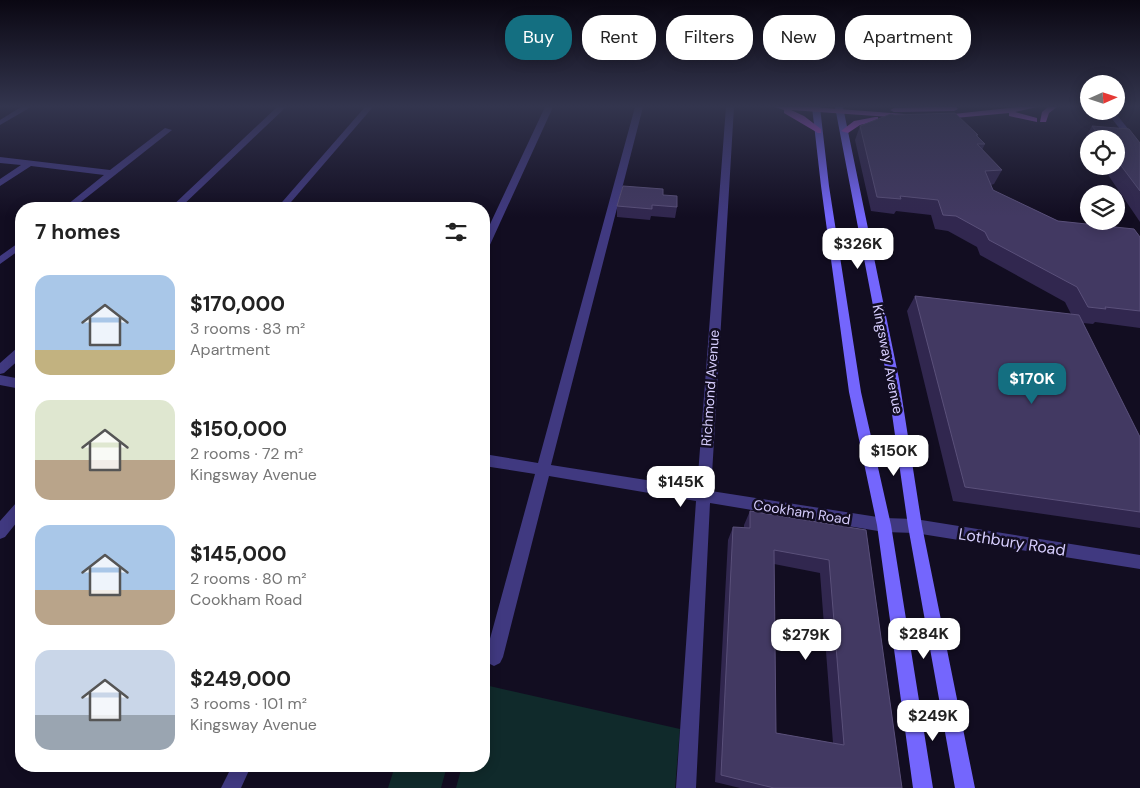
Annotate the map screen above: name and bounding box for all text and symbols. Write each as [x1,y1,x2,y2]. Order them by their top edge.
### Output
chip: Buy [505,15,572,60]
chip: Rent [582,15,656,60]
chip: Filters [666,15,753,60]
chip: New [763,15,835,60]
chip: Apartment [845,15,971,60]
north arrow [1080,75,1125,120]
map controls [1080,75,1125,230]
button: locate [1080,130,1125,175]
button: layers [1080,185,1125,230]
text: 7 homes [35,218,121,246]
icon: filters [442,218,470,246]
pin: $326K [823,228,893,270]
text: $326K [833,233,883,254]
text: $170,000 [190,290,285,318]
icon: home [75,295,135,355]
street label: Kingsway Avenue [869,303,907,415]
text: 3 rooms · 83 m² [190,318,305,339]
street label: Richmond Avenue [697,329,723,447]
text: Apartment [190,339,270,360]
pin: $170K [997,362,1067,405]
text: $170K [1009,368,1055,389]
text: $150,000 [190,415,287,443]
icon: home [75,420,135,480]
pin: $150K [859,434,929,477]
text: $150K [870,440,918,461]
text: 2 rooms · 72 m² [190,443,303,464]
text: Kingsway Avenue [190,464,317,485]
pin: $145K [646,466,716,508]
text: $145K [658,471,704,492]
street label: Cookham Road [752,495,852,529]
street label: Lothbury Road [957,523,1067,561]
text: $145,000 [190,540,287,568]
icon: home [75,545,135,605]
text: 2 rooms · 80 m² [190,568,307,589]
text: Cookham Road [190,589,302,610]
pin: $279K [771,618,841,661]
pin: $284K [889,618,959,660]
text: $284K [899,623,949,644]
text: $279K [782,624,830,645]
text: $249,000 [190,665,291,693]
icon: home [75,670,135,730]
text: 3 rooms · 101 m² [190,693,307,714]
pin: $249K [898,700,968,742]
text: $249K [908,705,958,726]
text: Kingsway Avenue [190,714,317,735]

